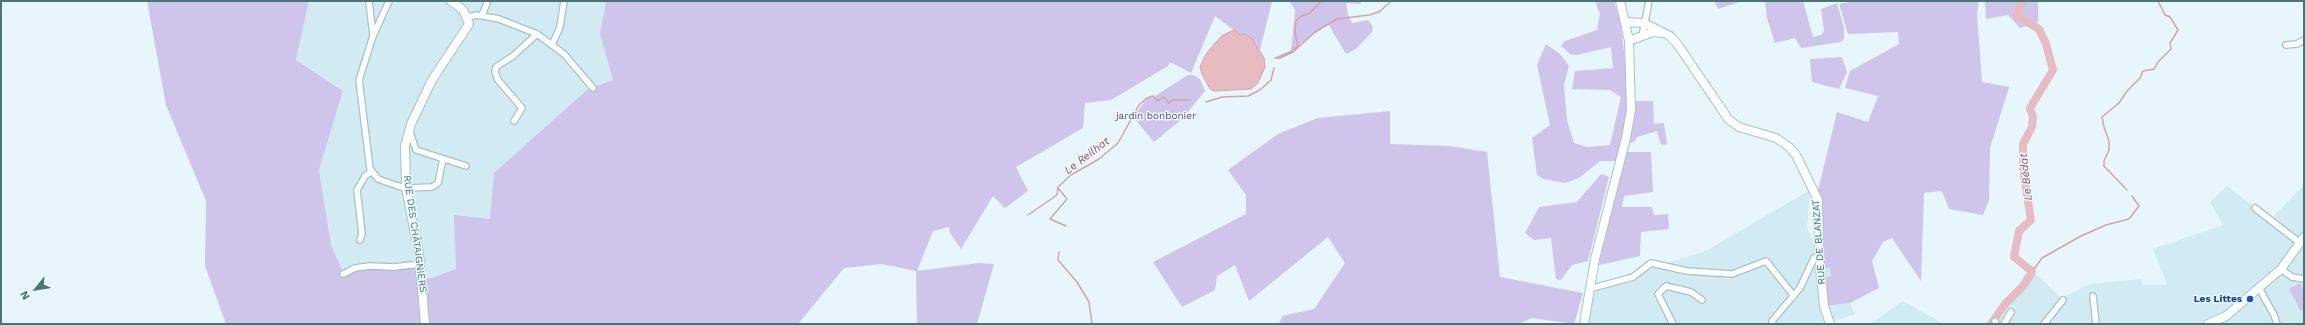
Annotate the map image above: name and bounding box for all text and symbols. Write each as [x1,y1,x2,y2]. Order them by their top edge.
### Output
park label: jardin bonbonier [1116,110,1196,122]
water label: Le Reilhat [1062,135,1112,177]
water label: Le Bédat [2017,153,2035,201]
street label: RUE DES CHÂTAIGNIERS [401,174,429,294]
street label: RUE DE BLANZAT [1810,199,1828,285]
north arrow [16,269,56,309]
text: N [18,288,33,302]
place label: Les Littes [2194,293,2242,305]
marker: Les Littes [2245,294,2255,304]

